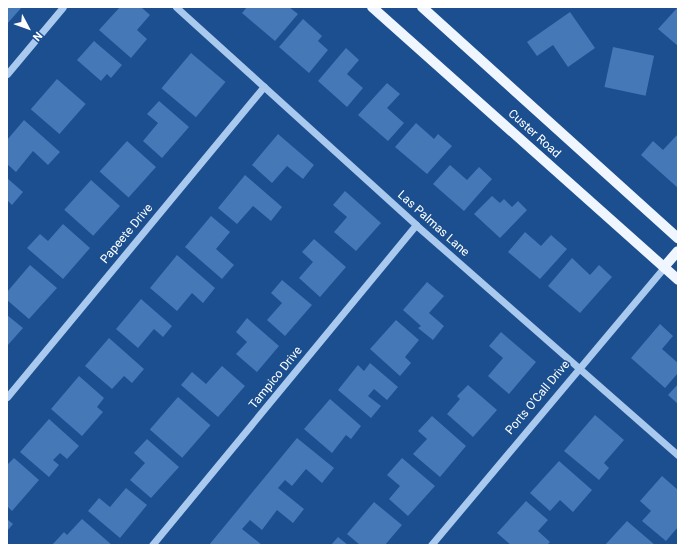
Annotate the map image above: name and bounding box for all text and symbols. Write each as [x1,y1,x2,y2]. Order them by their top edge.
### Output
north arrow [8,8,48,48]
text: N [30,29,45,43]
street label: Custer Road [505,107,563,161]
street label: Las Palmas Lane [394,188,472,260]
street label: Papeete Drive [98,201,156,267]
street label: Tampico Drive [246,344,306,412]
street label: Ports O'Call Drive [503,358,573,438]

